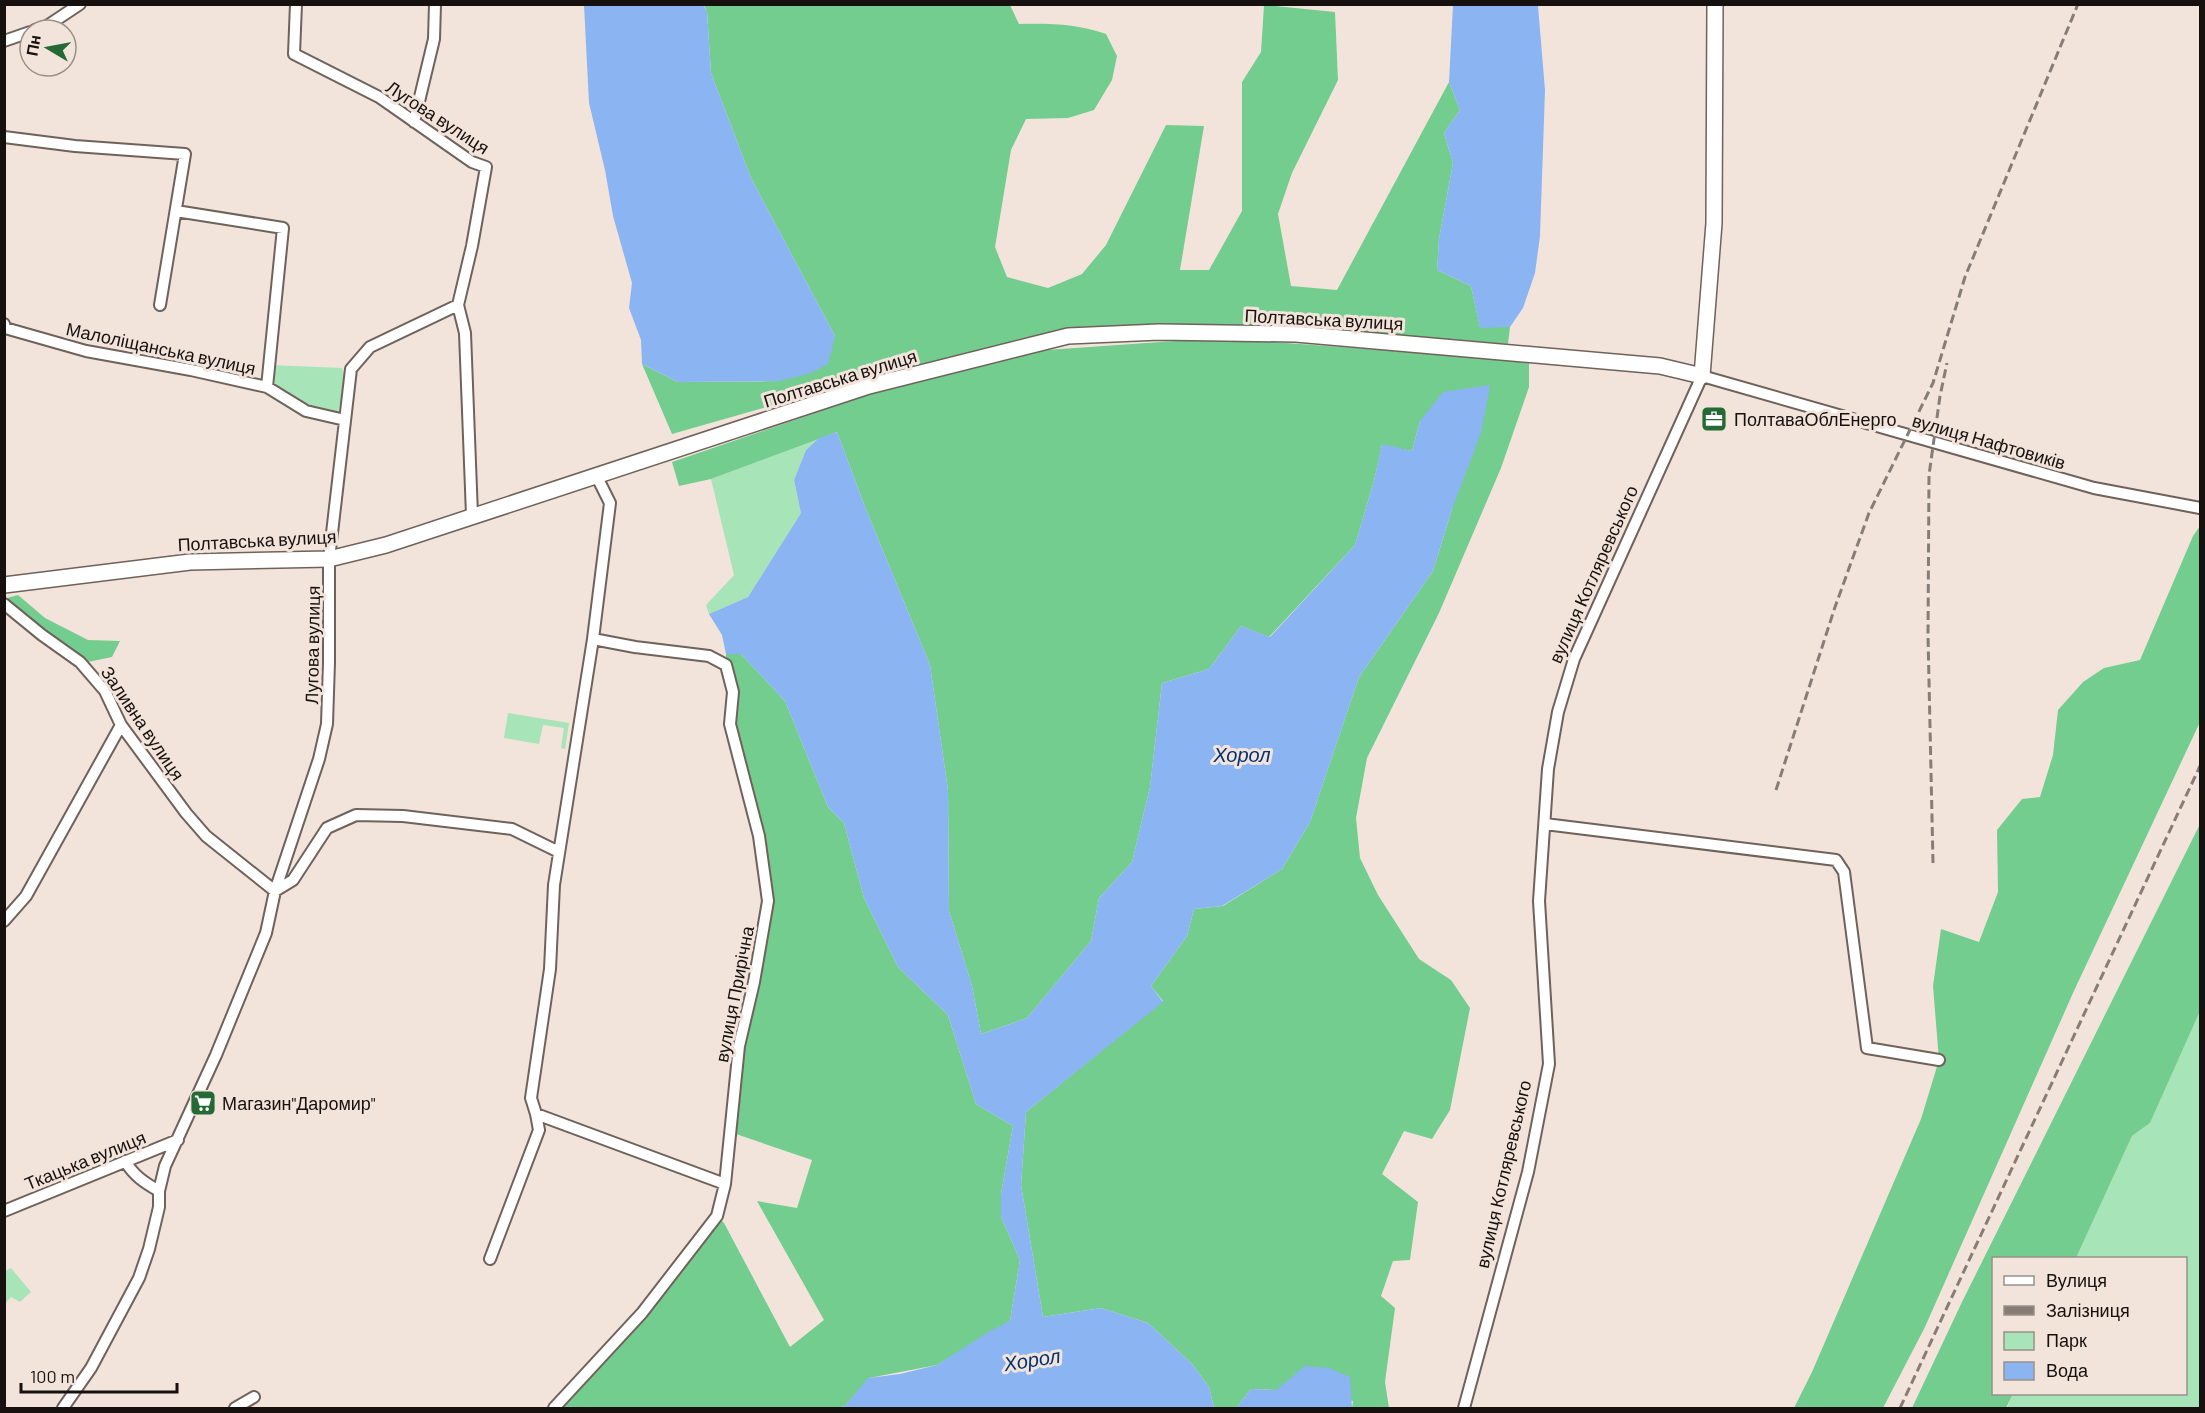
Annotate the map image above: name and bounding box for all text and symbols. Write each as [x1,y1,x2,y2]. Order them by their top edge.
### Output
north arrow [18,18,78,78]
text: Пн [22,33,44,57]
street label: Лугова вулиця [382,75,494,159]
street label: Полтавська вулиця [1244,304,1404,334]
street label: Малоліщанська вулиця [64,317,258,379]
street label: Полтавська вулиця [761,344,919,412]
office icon: ПолтаваОблЕнерго [1699,404,1729,434]
place label: ПолтаваОблЕнерго [1734,408,1897,430]
street label: вулиця Нафтовиків [1910,409,2068,473]
street label: вулиця Котляревського [1544,482,1642,666]
street label: Полтавська вулиця [177,525,337,555]
street label: Лугова вулиця [300,586,324,704]
street label: Заливна вулиця [97,662,189,784]
water label: Хорол [1212,742,1271,766]
street label: вулиця Прирічна [710,923,758,1064]
street label: вулиця Котляревського [1471,1078,1535,1270]
supermarket icon: Магазин"Даромир" [188,1088,218,1118]
place label: Магазин"Даромир" [222,1092,376,1114]
street label: Ткацька вулиця [21,1126,149,1194]
legend [1992,1257,2187,1395]
text: Вулиця [2046,1269,2107,1291]
text: Залізниця [2046,1299,2130,1321]
text: Парк [2046,1329,2087,1351]
water label: Хорол [1001,1343,1062,1375]
scale bar [21,1356,177,1394]
text: Вода [2046,1359,2089,1381]
text: 100 m [30,1365,75,1387]

